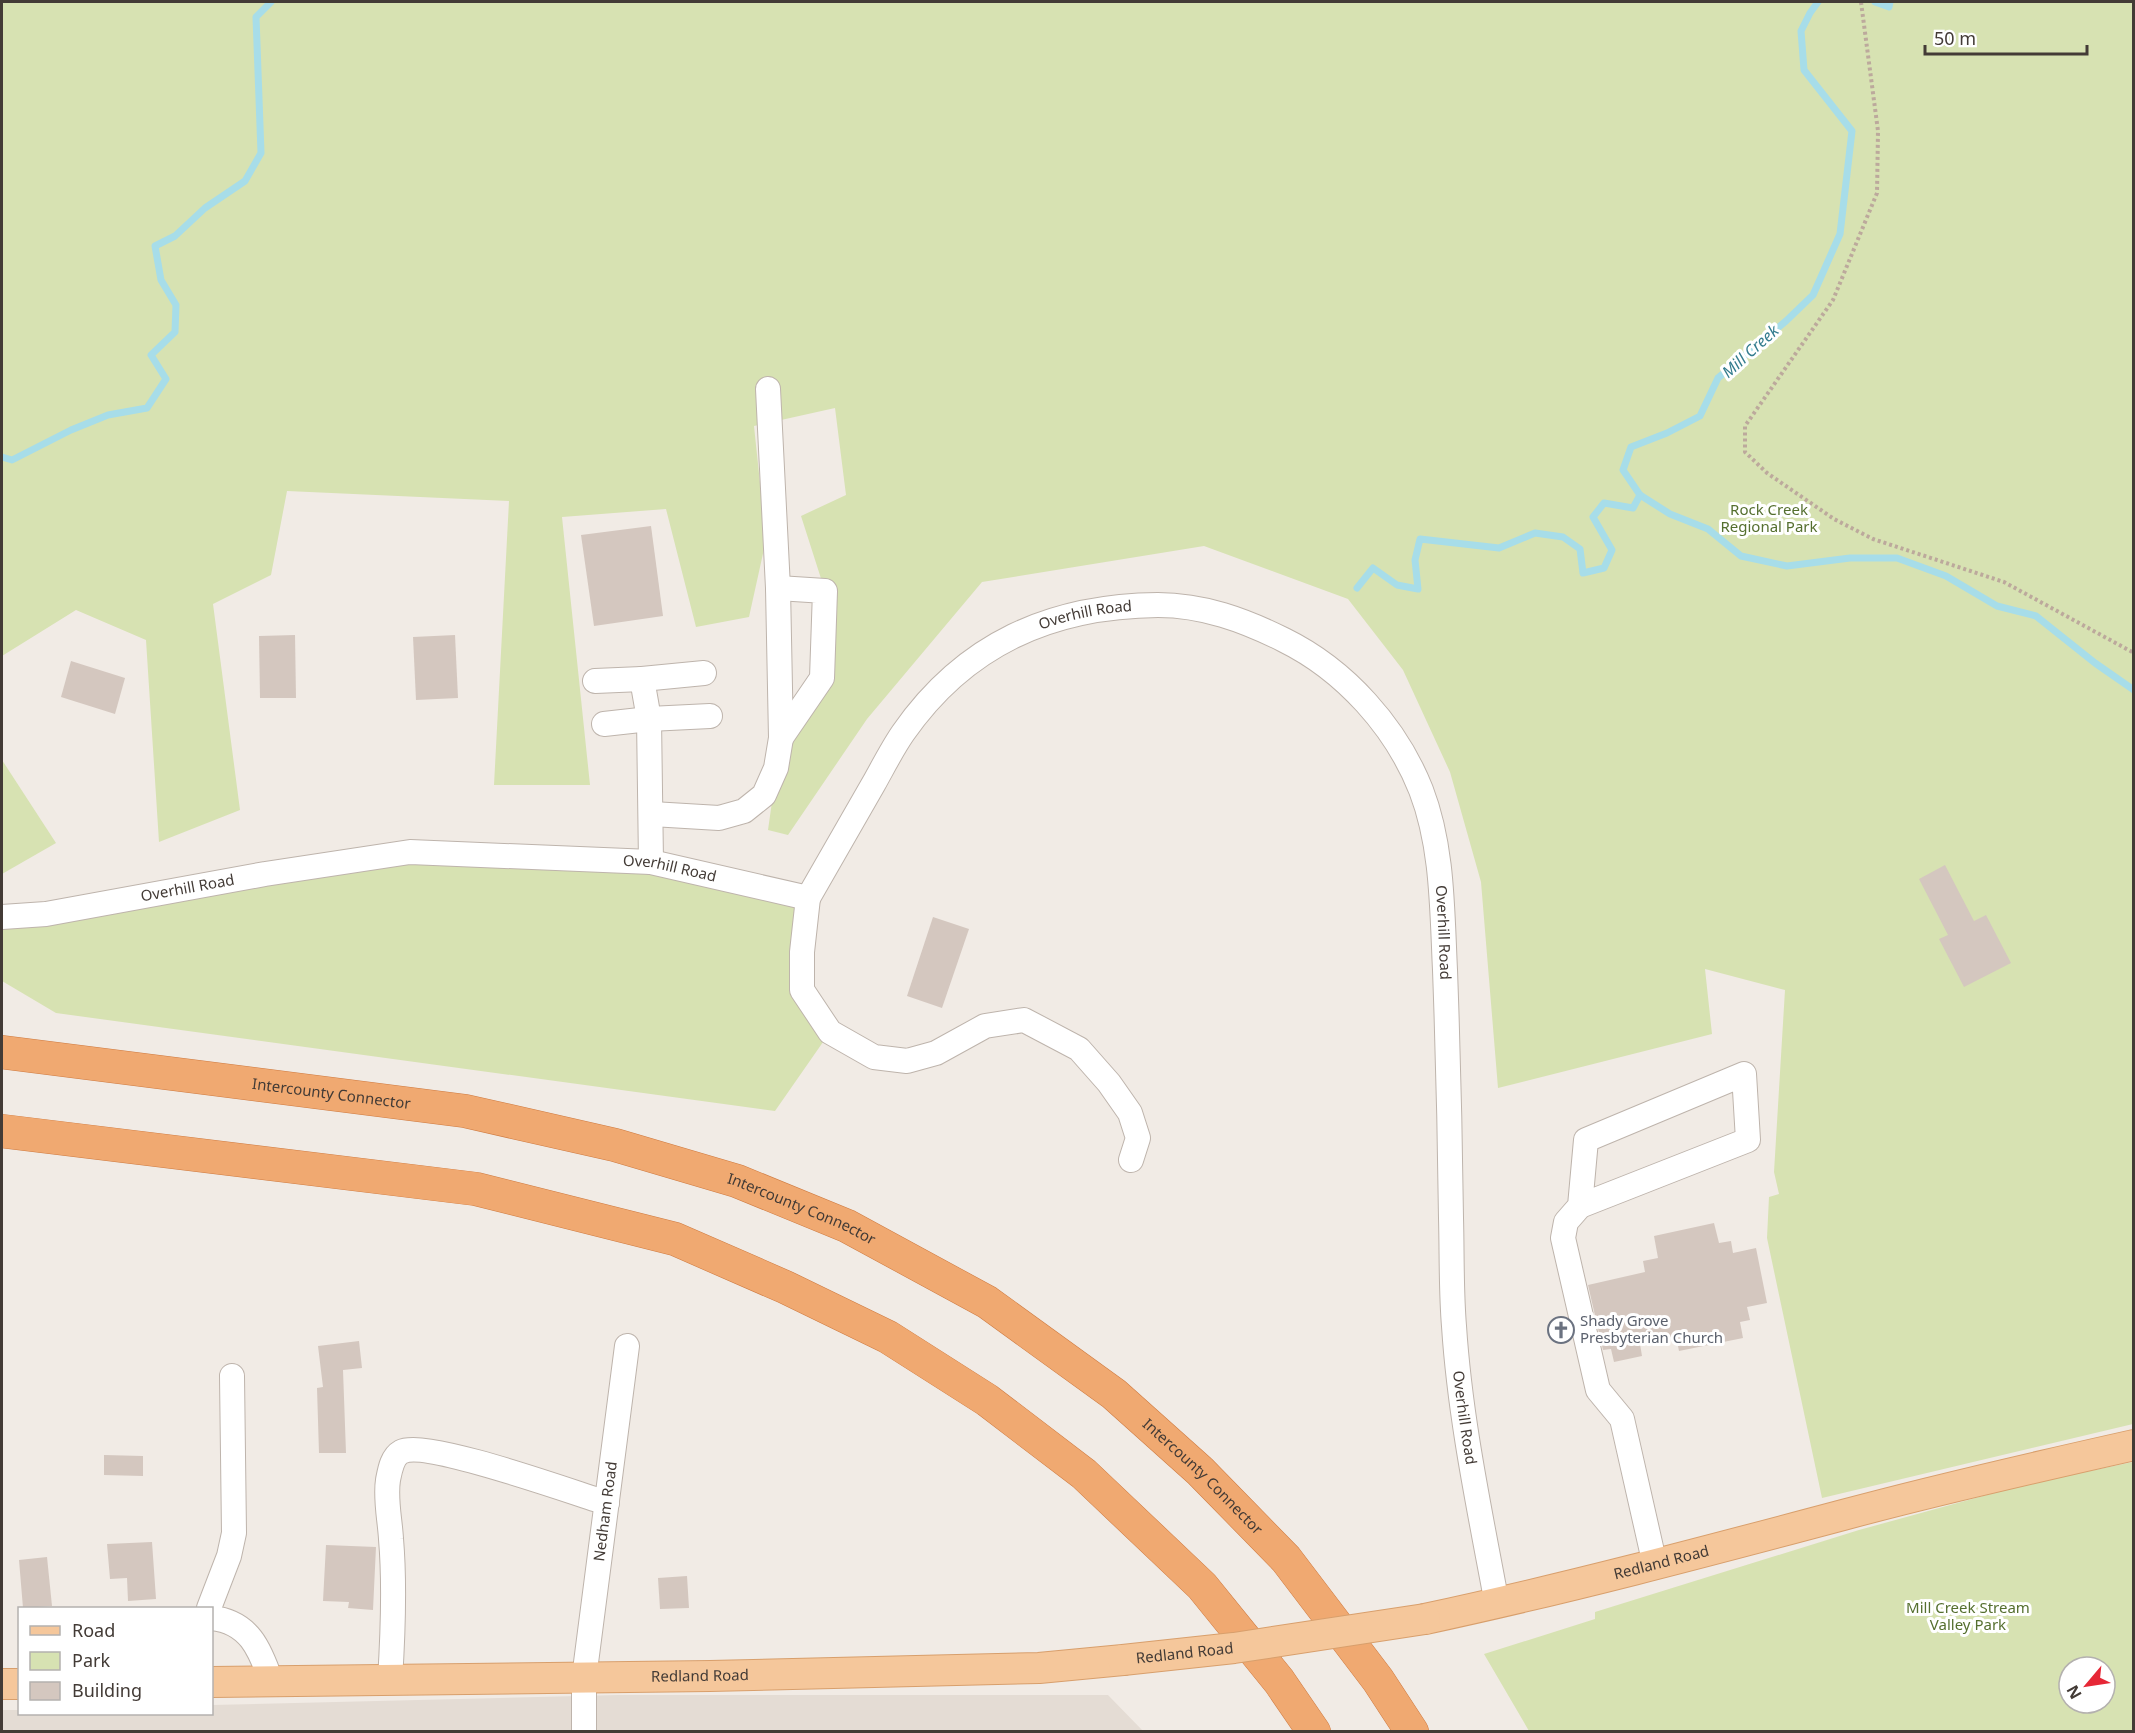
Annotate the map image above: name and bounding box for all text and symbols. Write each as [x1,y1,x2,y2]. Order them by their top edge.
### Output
scale bar [1925,18,2087,56]
text: 50 m [1934,26,1976,50]
water label: Mill Creek [1717,319,1784,382]
park label: Rock Creek Regional Park [1720,499,1818,536]
street label: Overhill Road [1035,595,1132,634]
street label: Overhill Road [623,850,719,886]
street label: Overhill Road [139,869,236,906]
street label: Overhill Road [1432,884,1456,980]
street label: Intercounty Connector [251,1073,412,1113]
street label: Intercounty Connector [725,1168,880,1249]
place label: Shady Grove Presbyterian Church [1580,1310,1723,1347]
church icon: Shady Grove Presbyterian Church [1546,1315,1576,1345]
street label: Overhill Road [1449,1369,1482,1466]
street label: Intercounty Connector [1139,1414,1268,1539]
street label: Nedham Road [588,1460,621,1563]
street label: Redland Road [1611,1540,1711,1583]
park label: Mill Creek Stream Valley Park [1906,1597,2030,1634]
legend [18,1607,213,1715]
text: Road [72,1618,115,1642]
street label: Redland Road [1135,1637,1234,1668]
text: Park [72,1648,110,1672]
north arrow [2057,1655,2117,1715]
street label: Redland Road [651,1664,749,1686]
text: Building [72,1678,142,1702]
text: N [2061,1681,2087,1703]

